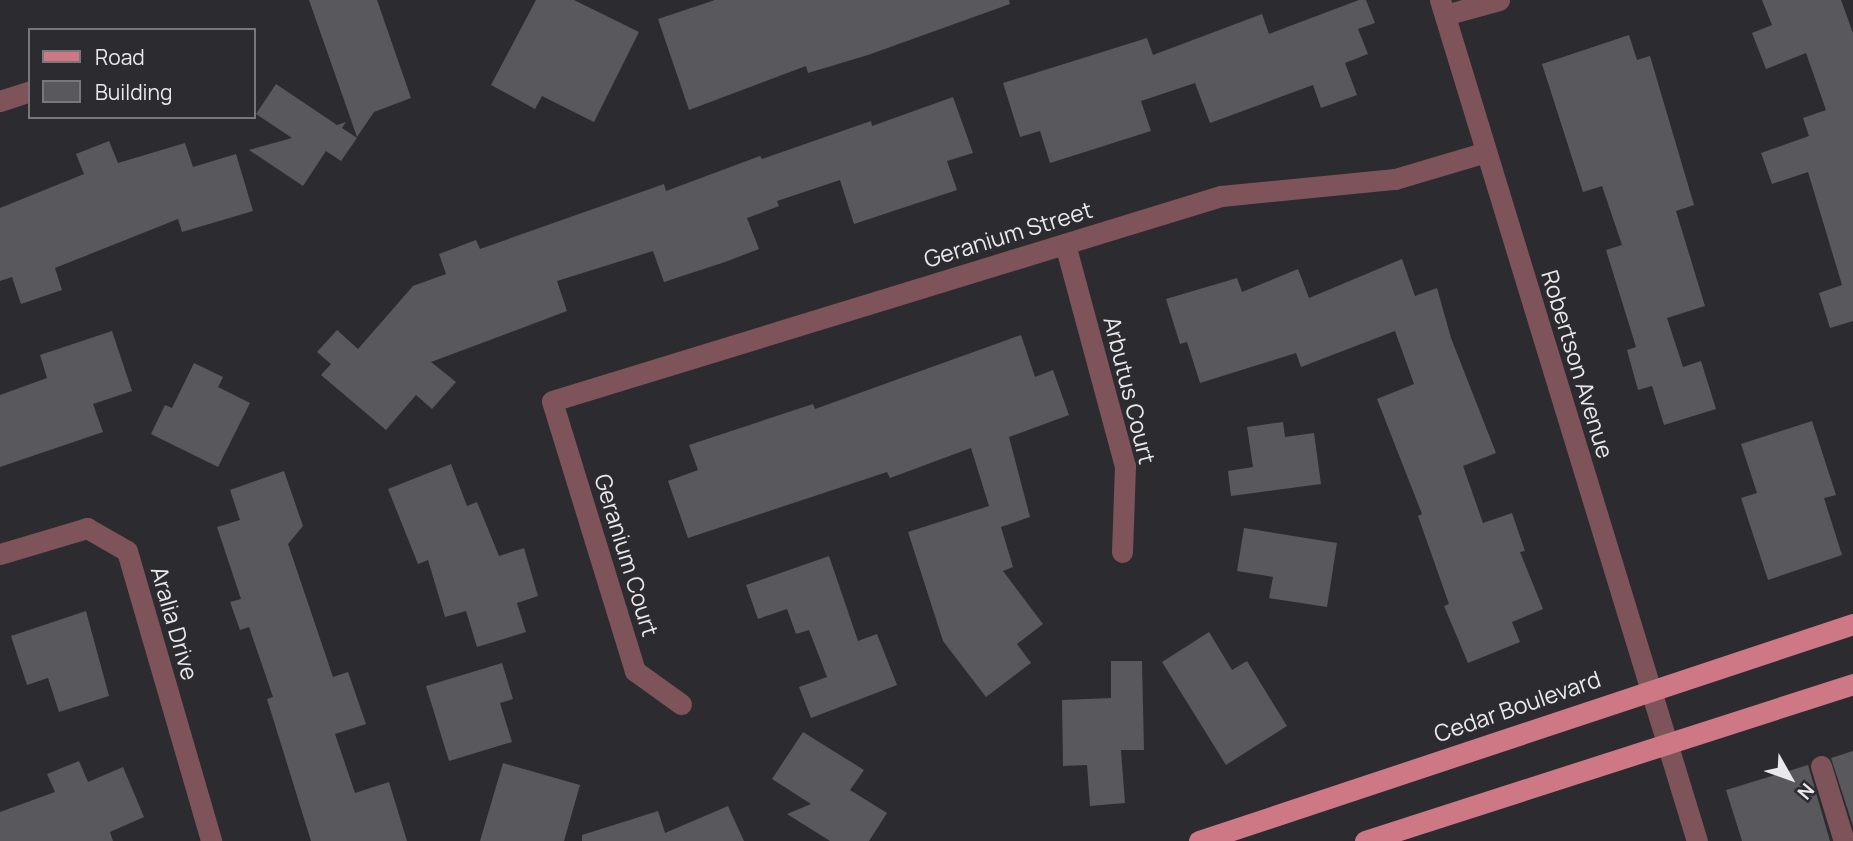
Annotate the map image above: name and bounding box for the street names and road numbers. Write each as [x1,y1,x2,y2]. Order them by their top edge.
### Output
street label: Geranium Street [920,195,1096,273]
street label: Robertson Avenue [1536,267,1620,461]
street label: Arbutus Court [1098,313,1162,467]
street label: Geranium Court [589,470,665,640]
street label: Aralia Drive [146,563,204,683]
street label: Cedar Boulevard [1430,665,1604,747]

